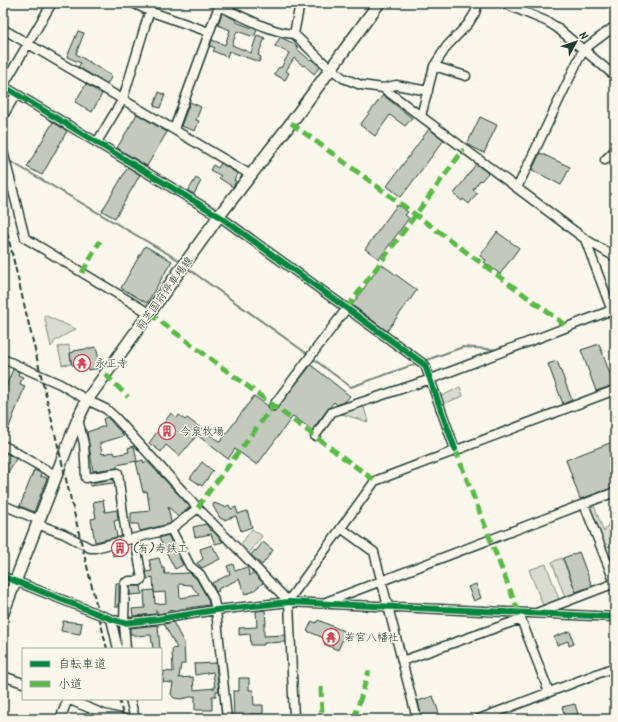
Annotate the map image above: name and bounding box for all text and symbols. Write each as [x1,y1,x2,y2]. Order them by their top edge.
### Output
north arrow [556,22,596,62]
text: N [574,28,592,45]
street label: 前芝国府停車場線 [132,253,198,334]
temple icon: 永正寺 [72,353,92,373]
place label: 永正寺 [95,355,128,373]
building icon: 今泉牧場 [157,421,177,441]
place label: 今泉牧場 [180,423,224,441]
building icon: (有)寿鉄工 [110,538,130,558]
place label: (有)寿鉄工 [133,540,188,558]
temple icon: 若宮八幡社 [321,627,341,647]
place label: 若宮八幡社 [344,629,399,647]
legend [22,648,162,700]
text: 自転車道 [58,655,106,674]
text: 小道 [58,675,82,694]

